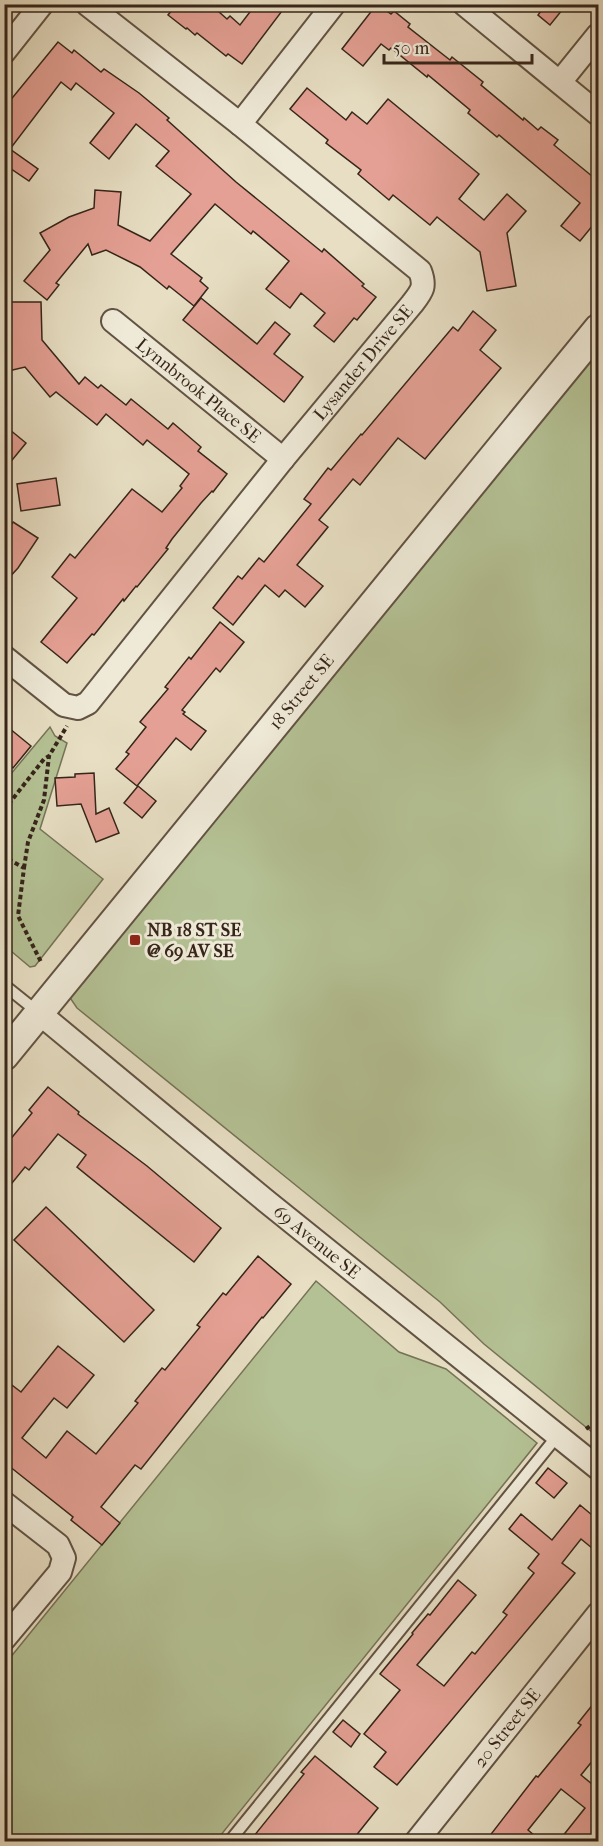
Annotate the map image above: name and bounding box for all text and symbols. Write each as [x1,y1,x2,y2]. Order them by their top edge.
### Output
scale bar [384,27,532,65]
text: 50 m [393,38,430,59]
street label: Lysander Drive SE [309,301,417,425]
street label: Lynnbrook Place SE [132,334,265,447]
street label: 18 Street SE [264,650,338,734]
place label: NB 18 ST SE @ 69 AV SE [147,920,241,962]
marker: NB 18 ST SE @ 69 AV SE [128,933,142,947]
street label: 69 Avenue SE [269,1201,364,1283]
street label: 20 Street SE [469,1684,545,1771]

